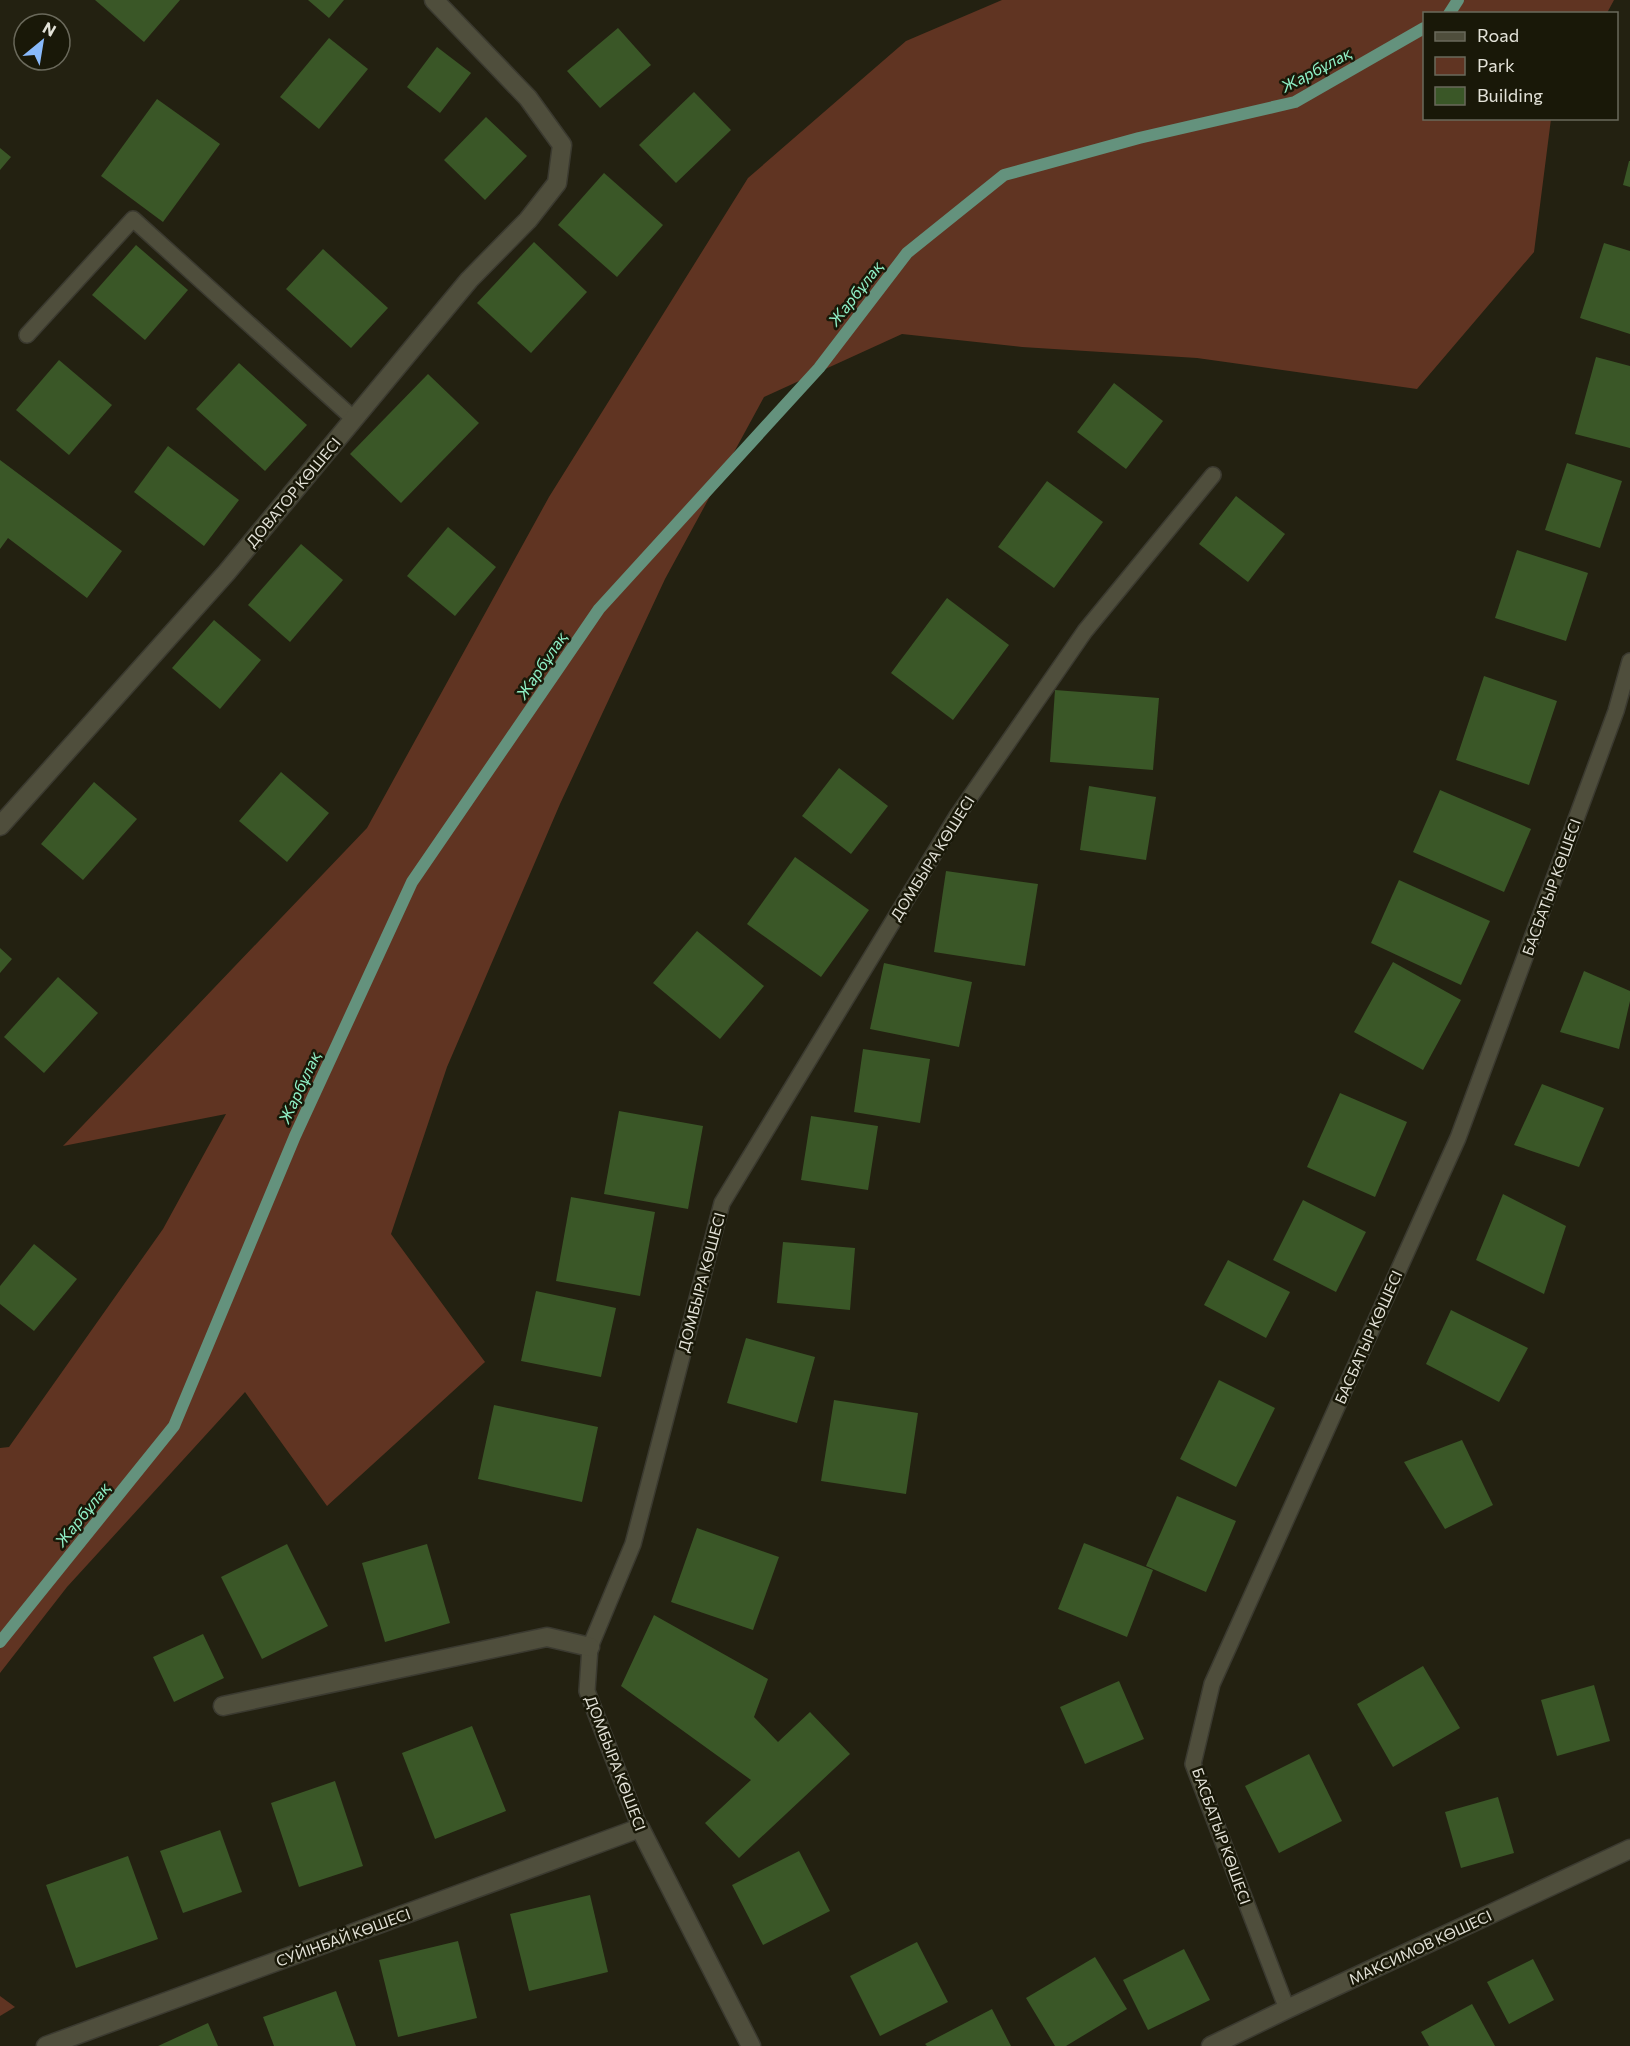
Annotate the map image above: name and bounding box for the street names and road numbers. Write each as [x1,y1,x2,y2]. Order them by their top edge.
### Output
street label: ДОВАТОР КӨШЕСІ [242,434,344,550]
street label: ДОМБЫРА КӨШЕСІ [886,792,978,924]
street label: БАСБАТЫР КӨШЕСІ [1518,816,1584,958]
street label: ДОМБЫРА КӨШЕСІ [674,1210,728,1354]
street label: БАСБАТЫР КӨШЕСІ [1330,1268,1406,1406]
street label: ДОМБЫРА КӨШЕСІ [582,1693,650,1833]
street label: БАСБАТЫР КӨШЕСІ [1189,1765,1255,1907]
street label: СУЙІНБАЙ КӨШЕСІ [273,1904,413,1970]
street label: МАКСИМОВ КӨШЕСІ [1346,1906,1494,1988]

